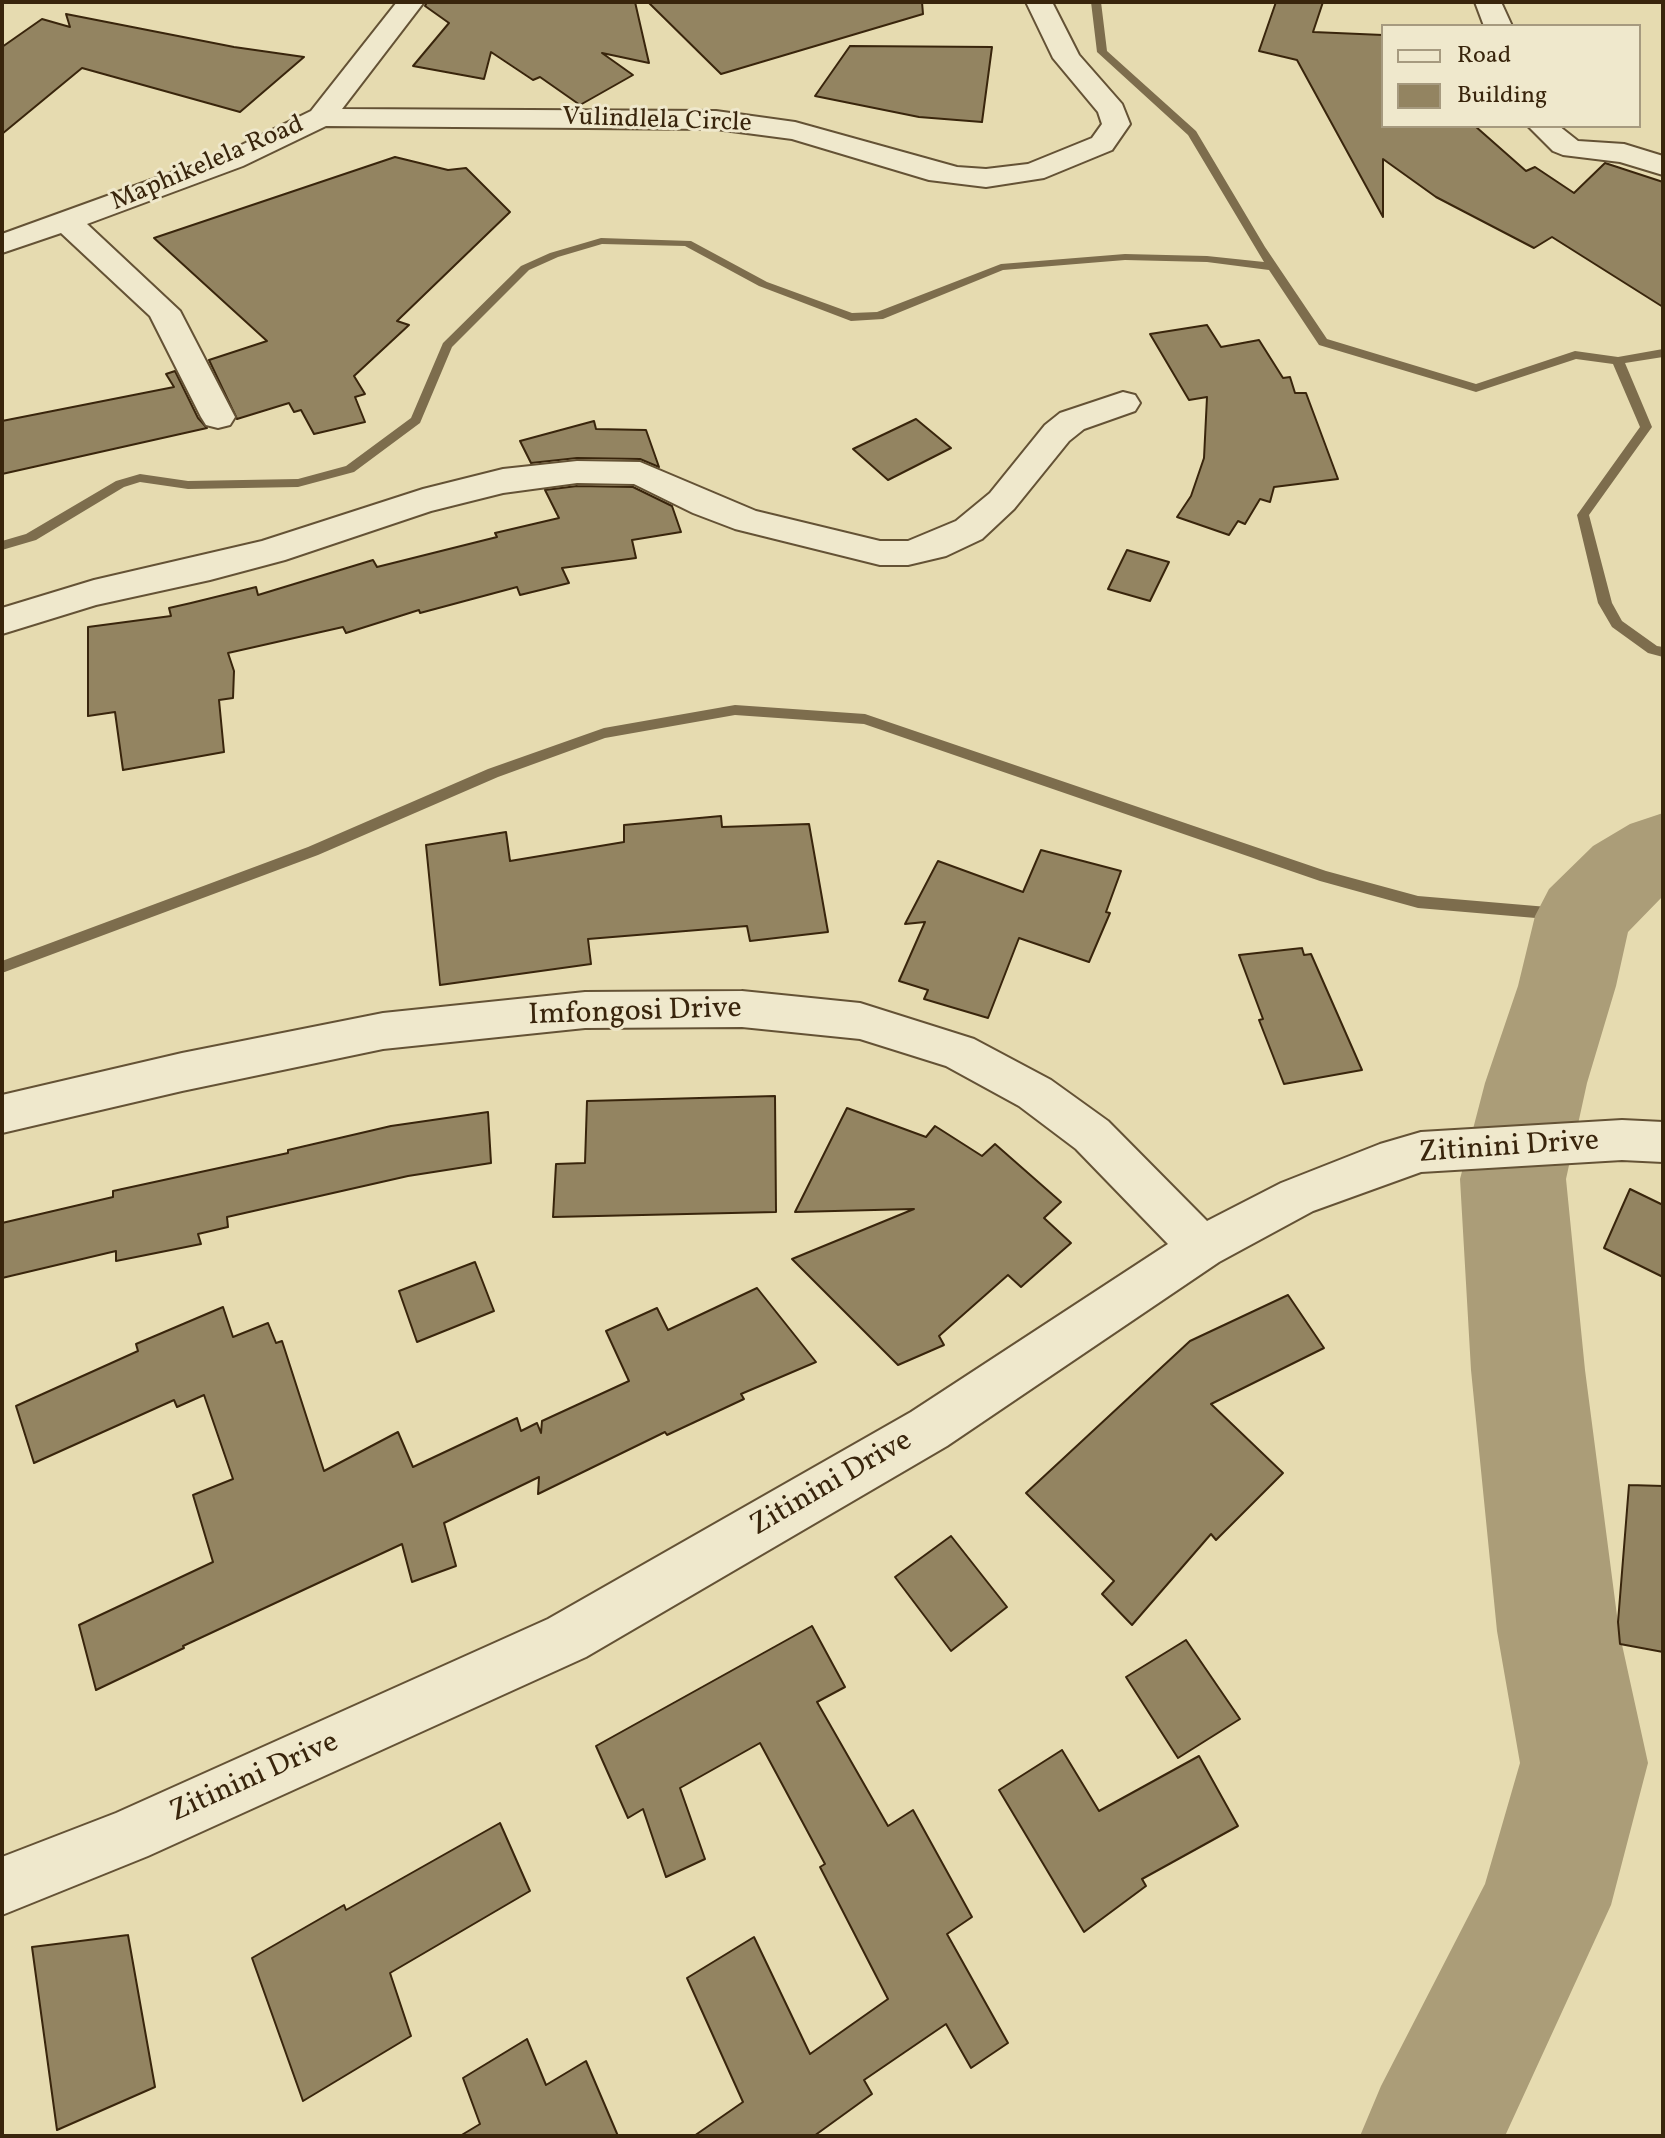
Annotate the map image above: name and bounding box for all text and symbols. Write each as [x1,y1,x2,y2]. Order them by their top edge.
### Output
legend [1381,24,1641,128]
text: Road [1457,39,1511,73]
text: Building [1457,79,1547,113]
street label: Vulindlela Circle [562,103,752,141]
street label: Maphikelela Road [107,110,309,220]
street label: Imfongosi Drive [528,992,742,1036]
street label: Zitinini Drive [1418,1125,1600,1173]
street label: Zitinini Drive [745,1424,919,1546]
street label: Zitinini Drive [165,1726,345,1832]

